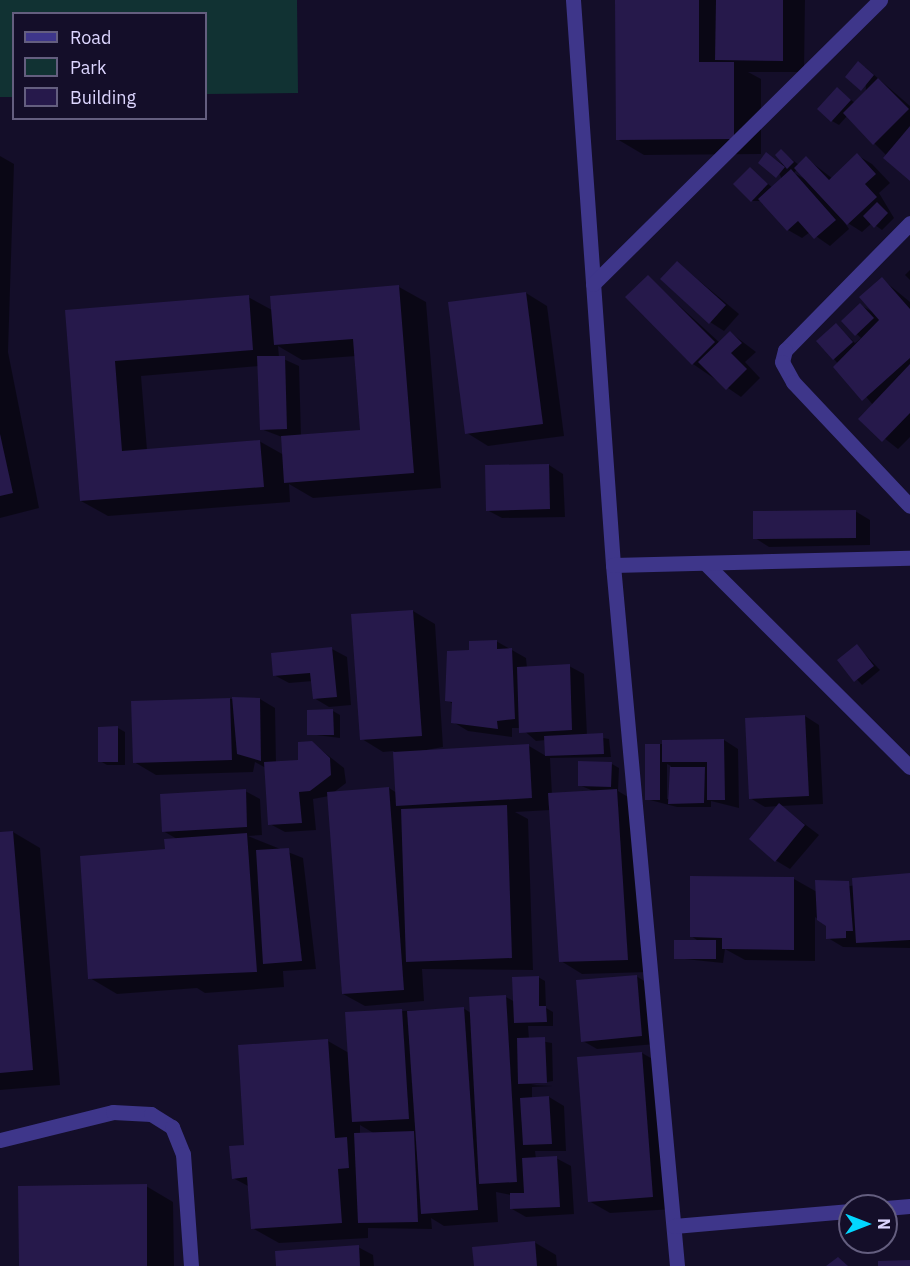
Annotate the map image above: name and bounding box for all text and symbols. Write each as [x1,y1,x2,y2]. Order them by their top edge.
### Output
legend [12,12,207,120]
text: Road [70,26,111,49]
text: Park [70,56,106,79]
text: Building [70,86,136,109]
north arrow [838,1194,898,1254]
text: N [874,1218,894,1230]

